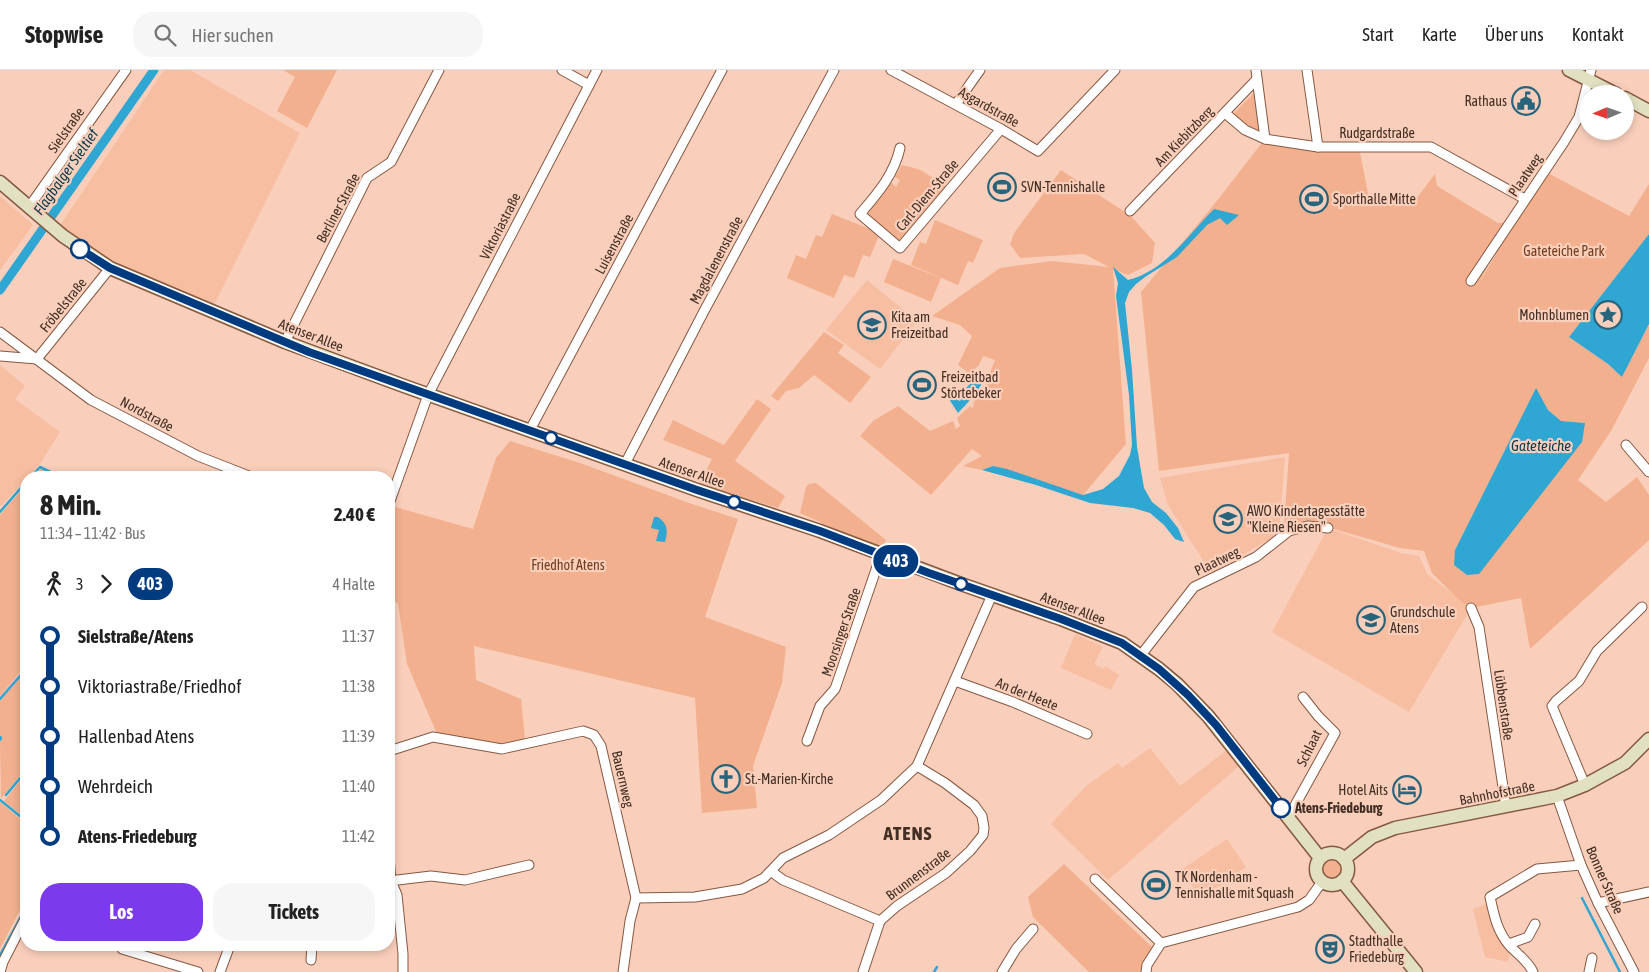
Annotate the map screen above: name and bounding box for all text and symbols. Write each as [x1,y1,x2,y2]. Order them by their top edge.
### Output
search box [133,12,483,57]
text: Stopwise [25,21,103,48]
icon: search [151,21,179,49]
text: Hier suchen [191,24,274,46]
text: Start [1362,24,1394,45]
text: Karte [1422,24,1457,45]
text: Über uns [1485,24,1544,45]
text: Kontakt [1572,24,1624,45]
street label: Asgardstraße [956,84,1022,130]
north arrow [1579,85,1634,140]
map controls [1579,85,1634,140]
public building icon: Rathaus [1511,86,1541,116]
place label: Rathaus [1464,93,1507,109]
street label: Am Kiebitzberg [1152,103,1216,169]
street label: Sielstraße [45,104,87,156]
water label: Flagbalger Sieltief [30,125,102,218]
street label: Rudgardstraße [1339,125,1415,141]
street label: Plaatweg [1505,151,1545,199]
street label: Carl-Diem-Straße [892,156,962,234]
street label: Berliner Straße [313,170,363,246]
sports icon: SVN-Tennishalle [987,172,1017,202]
place label: SVN-Tennishalle [1021,179,1105,195]
sports icon: Sporthalle Mitte [1299,184,1329,214]
street label: Viktoriastraße [476,190,524,262]
place label: Sporthalle Mitte [1333,191,1416,207]
street label: Luisenstraße [591,211,637,277]
street label: Magdalenenstraße [686,213,746,307]
unlabelled marker [70,239,90,259]
park label: Gateteiche Park [1523,243,1605,259]
street label: Fröbelstraße [36,275,90,335]
place icon: Mohnblumen [1593,300,1623,330]
place label: Mohnblumen [1519,307,1589,323]
place label: Kita am Freizeitbad [891,309,948,341]
school or university icon: Kita am Freizeitbad [857,310,887,340]
street label: Atenser Allee [276,315,346,355]
place label: Freizeitbad Störtebeker [941,369,1002,401]
sports icon: Freizeitbad Störtebeker [907,370,937,400]
street label: Nordstraße [118,393,176,435]
unlabelled marker [544,431,558,445]
water label: Gateteiche [1511,437,1571,454]
street label: Atenser Allee [657,453,727,491]
text: 8 Min. [40,489,101,521]
unlabelled marker [727,495,741,509]
text: 2.40 € [334,503,375,525]
place label: AWO Kindertagesstätte "Kleine Riesen" [1247,503,1365,535]
school or university icon: AWO Kindertagesstätte "Kleine Riesen" [1213,504,1243,534]
text: 11:34 – 11:42 · Bus [40,524,145,542]
street label: Plaatweg [1192,543,1242,579]
line badge: 403 [867,545,925,577]
text: 403 [883,550,909,571]
park label: Friedhof Atens [531,557,605,573]
icon: walk [40,570,68,598]
icon: forward [92,570,120,598]
text: 403 [138,573,163,594]
text: 3 [76,575,84,593]
text: 4 Halte [333,575,375,593]
unlabelled marker [954,577,968,591]
street label: Moorsinger Straße [818,585,864,679]
street label: Atenser Allee [1038,588,1108,628]
place label: Grundschule Atens [1390,604,1455,636]
school or university icon: Grundschule Atens [1356,605,1386,635]
text: Sielstraße/Atens [78,625,193,647]
text: 11:37 [342,627,375,645]
street label: Lübbenstraße [1491,669,1517,741]
street label: An der Heete [994,674,1060,714]
text: Viktoriastraße/Friedhof [78,675,241,697]
text: 11:38 [342,677,375,695]
text: Hallenbad Atens [78,725,194,747]
text: 11:39 [342,727,375,745]
street label: Schlaat [1293,727,1325,769]
street label: Bauernweg [609,749,637,809]
church icon: St.-Marien-Kirche [711,764,741,794]
place label: St.-Marien-Kirche [745,771,833,787]
text: Wehrdeich [78,775,153,797]
hotel icon: Hotel Aits [1392,775,1422,805]
text: 11:40 [342,777,375,795]
street label: Bahnhofstraße [1458,778,1536,808]
place label: Hotel Aits [1338,782,1388,798]
marker: Atens-Friedeburg [1271,798,1291,818]
place label: Atens-Friedeburg [1294,800,1383,816]
district label: ATENS [882,822,933,844]
text: Atens-Friedeburg [78,825,197,847]
text: 11:42 [342,827,375,845]
street label: Bonner Straße [1583,844,1627,916]
street label: Brunnenstraße [883,845,953,903]
place label: TK Nordenham - Tennishalle mit Squash [1175,869,1294,901]
sports icon: TK Nordenham - Tennishalle mit Squash [1141,870,1171,900]
button: Los [40,883,203,941]
button: Tickets [213,883,375,941]
place label: Stadthalle Friedeburg [1349,933,1404,965]
theatre icon: Stadthalle Friedeburg [1315,934,1345,964]

